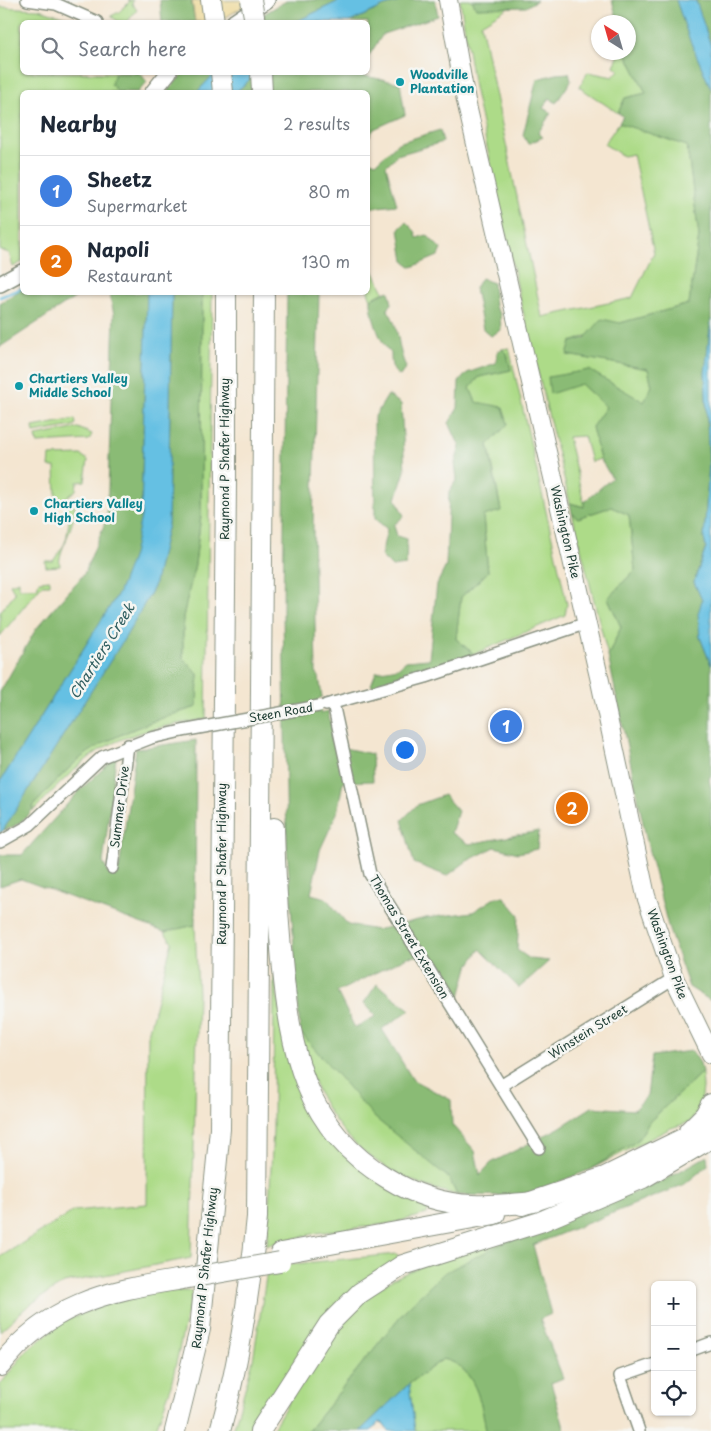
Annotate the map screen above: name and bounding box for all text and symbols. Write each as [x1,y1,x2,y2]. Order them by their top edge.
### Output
north arrow [591,15,636,60]
search box [20,20,370,75]
icon: search [38,34,66,62]
text: Search here [78,34,187,62]
place label: Woodville Plantation [410,65,475,97]
marker: Woodville Plantation [394,76,406,88]
text: Nearby [40,107,117,139]
text: 2 results [283,111,350,135]
text: Sheetz [87,165,152,193]
text: 1 [52,179,60,203]
text: 80 m [308,179,350,203]
text: Supermarket [87,193,187,217]
text: Napoli [87,235,149,263]
text: 2 [50,249,62,273]
text: 130 m [302,249,350,273]
text: Restaurant [87,263,173,287]
place label: Chartiers Valley Middle School [29,369,128,401]
street label: Raymond P Shafer Highway [215,378,233,540]
marker: Chartiers Valley Middle School [13,380,25,392]
street label: Washington Pike [547,483,585,580]
place label: Chartiers Valley High School [44,494,143,526]
marker: Chartiers Valley High School [28,505,40,517]
water label: Chartiers Creek [64,598,140,703]
street label: Steen Road [247,698,314,727]
pin: 1 [490,707,522,745]
your location [392,737,418,763]
street label: Summer Drive [105,765,133,849]
street label: Raymond P Shafer Highway [212,783,230,945]
pin: 2 [556,789,588,827]
street label: Thomas Street Extension [366,871,454,1002]
street label: Washington Pike [643,906,693,1001]
street label: Winstein Street [545,1000,631,1063]
street label: Raymond P Shafer Highway [187,1186,221,1349]
map controls [651,1281,696,1416]
button: + [651,1281,696,1326]
button: − [651,1326,696,1371]
button: locate [651,1371,696,1416]

